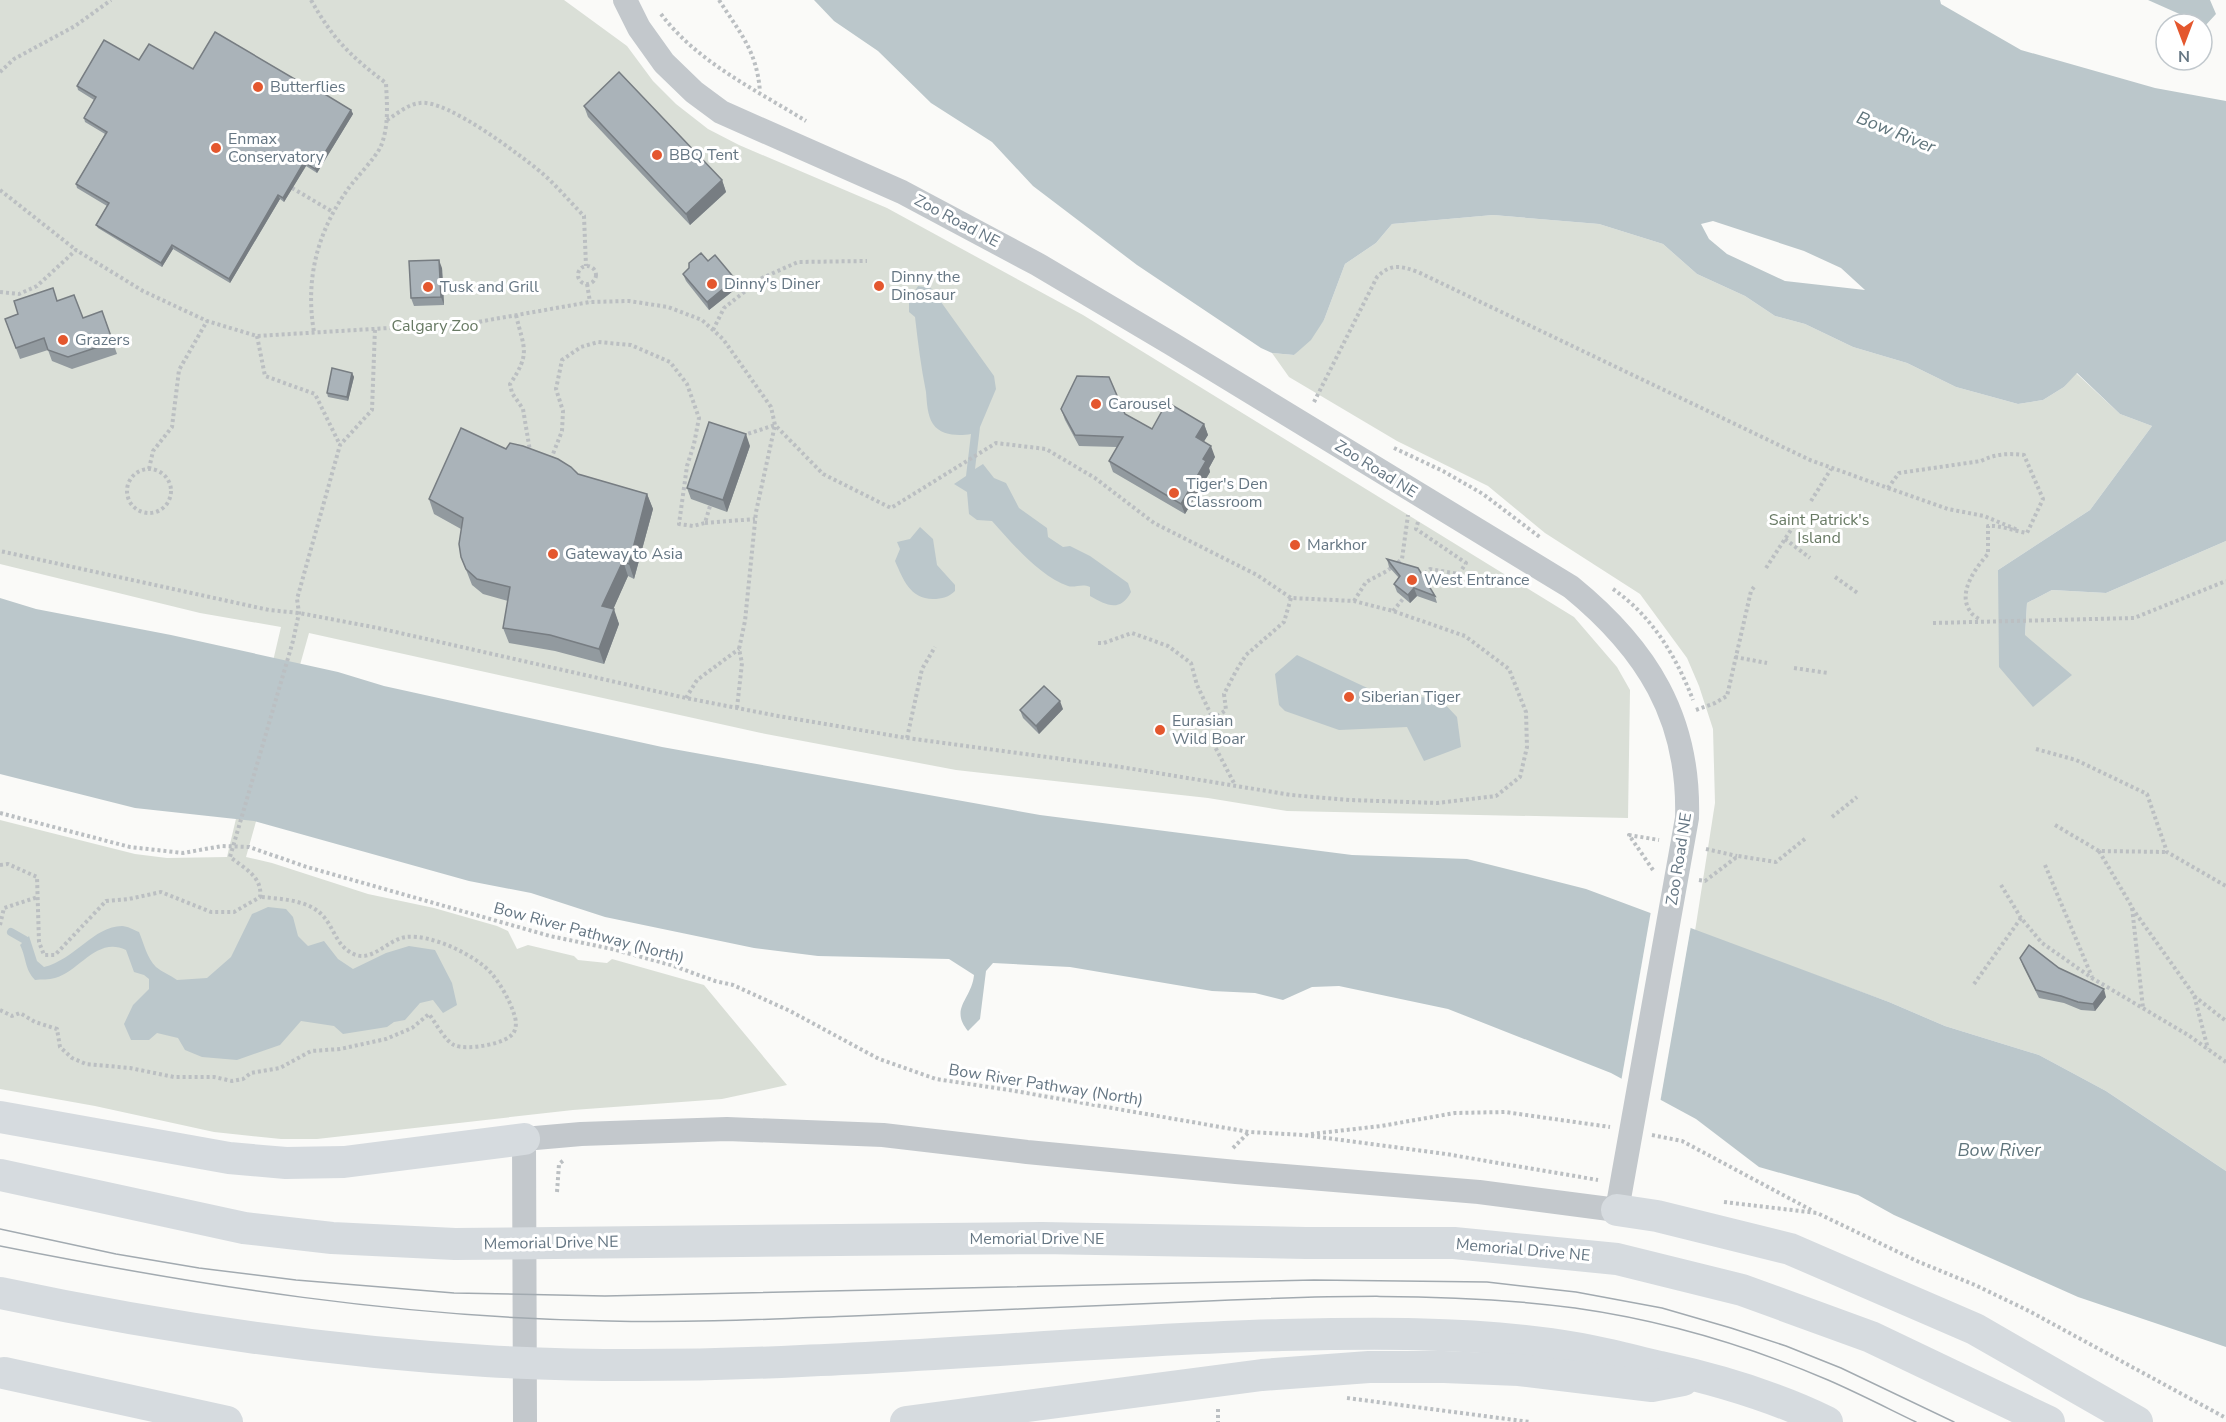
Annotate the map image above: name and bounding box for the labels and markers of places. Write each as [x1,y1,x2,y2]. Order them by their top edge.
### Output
place label: Butterflies [270,76,345,98]
marker: Butterflies [251,80,265,94]
place label: Enmax Conservatory [228,128,325,168]
marker: Enmax Conservatory [209,141,223,155]
place label: BBQ Tent [669,144,739,166]
marker: BBQ Tent [650,148,664,162]
place label: Dinny the Dinosaur [891,266,960,306]
place label: Dinny's Diner [724,273,820,295]
place label: Tusk and Grill [440,276,539,298]
marker: Dinny's Diner [705,277,719,291]
marker: Dinny the Dinosaur [872,279,886,293]
marker: Tusk and Grill [421,280,435,294]
place label: Grazers [75,329,130,351]
marker: Grazers [56,333,70,347]
place label: Carousel [1108,393,1172,415]
marker: Carousel [1089,397,1103,411]
place label: Tiger's Den Classroom [1186,473,1268,513]
marker: Tiger's Den Classroom [1167,486,1181,500]
place label: Markhor [1307,534,1367,556]
marker: Markhor [1288,538,1302,552]
place label: Gateway to Asia [565,543,683,565]
marker: Gateway to Asia [546,547,560,561]
place label: West Entrance [1424,569,1530,591]
marker: West Entrance [1405,573,1419,587]
place label: Siberian Tiger [1361,686,1461,708]
marker: Siberian Tiger [1342,690,1356,704]
place label: Eurasian Wild Boar [1172,710,1246,750]
marker: Eurasian Wild Boar [1153,723,1167,737]

